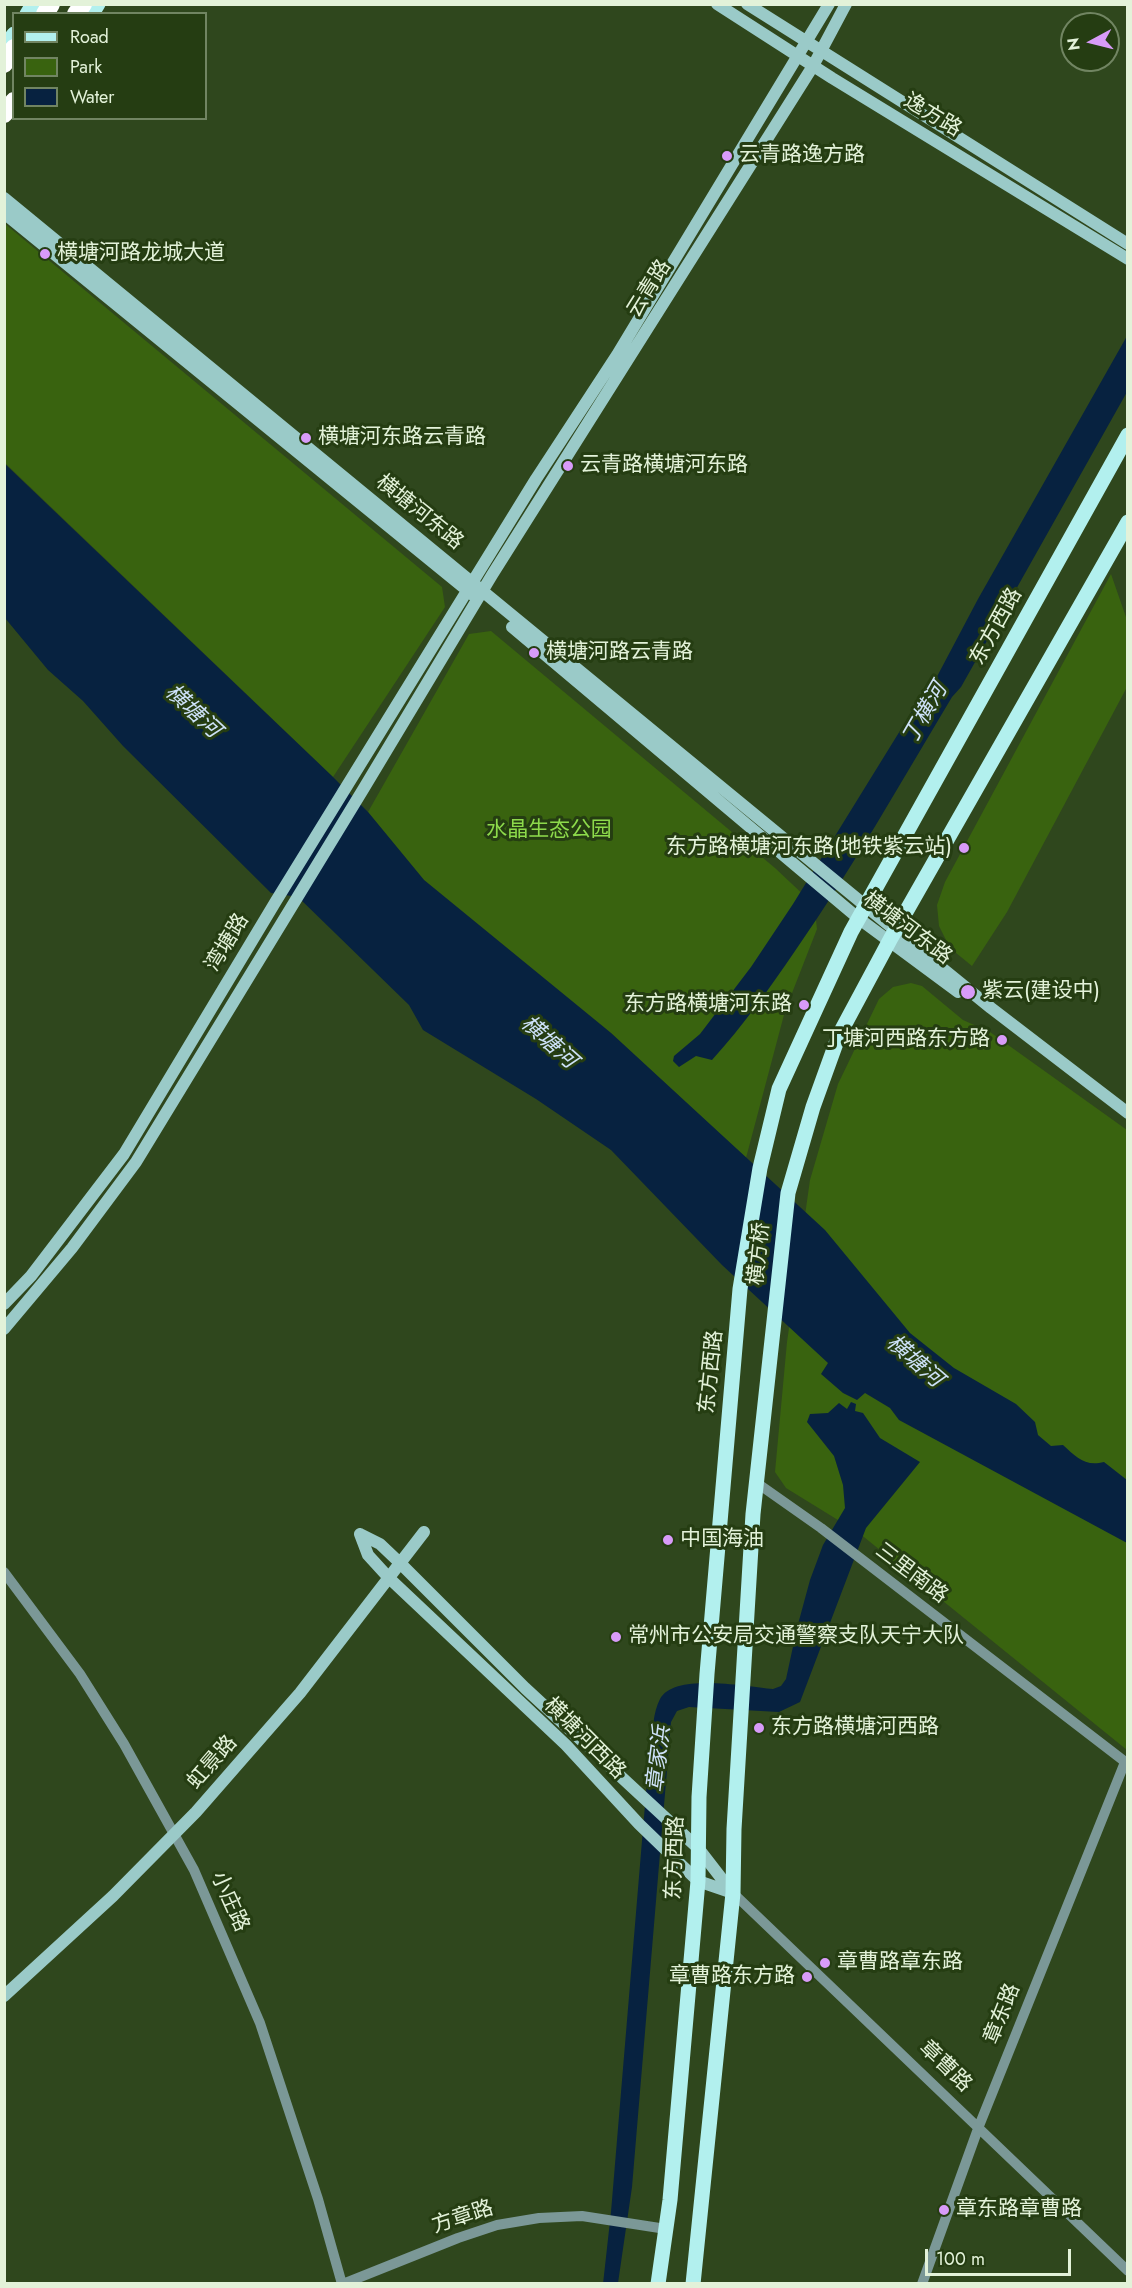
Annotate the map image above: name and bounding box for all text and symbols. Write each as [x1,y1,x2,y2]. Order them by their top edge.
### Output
legend [12,12,207,120]
north arrow [1060,12,1120,72]
text: Road [70,24,109,50]
text: N [1061,36,1086,52]
text: Park [70,54,102,80]
text: Water [70,84,114,110]
street label: 逸方路 [899,89,965,143]
place label: 云青路逸方路 [739,143,865,169]
marker: 云青路逸方路 [720,149,734,163]
place label: 横塘河路龙城大道 [57,241,225,267]
marker: 横塘河路龙城大道 [38,247,52,261]
street label: 云青路 [623,256,677,322]
place label: 横塘河东路云青路 [318,425,486,451]
marker: 横塘河东路云青路 [299,431,313,445]
place label: 云青路横塘河东路 [580,453,748,479]
marker: 云青路横塘河东路 [561,459,575,473]
street label: 横塘河东路 [370,470,468,556]
street label: 东方西路 [966,584,1028,670]
place label: 横塘河路云青路 [546,640,693,666]
marker: 横塘河路云青路 [527,646,541,660]
water label: 丁横河 [898,679,954,749]
water label: 横塘河 [159,680,225,744]
park label: 水晶生态公园 [486,818,612,844]
place label: 东方路横塘河东路(地铁紫云站) [666,835,952,861]
marker: 东方路横塘河东路(地铁紫云站) [957,841,971,855]
street label: 横塘河东路 [857,887,957,971]
street label: 湾塘路 [201,910,255,976]
place label: 紫云(建设中) [982,979,1100,1005]
marker: 紫云(建设中) [959,983,977,1001]
place label: 东方路横塘河东路 [624,992,792,1018]
marker: 东方路横塘河东路 [797,998,811,1012]
water label: 横塘河 [515,1011,581,1075]
place label: 丁塘河西路东方路 [822,1027,990,1053]
marker: 丁塘河西路东方路 [995,1033,1009,1047]
street label: 横方桥 [744,1221,776,1287]
street label: 东方西路 [695,1329,729,1415]
water label: 横塘河 [880,1330,948,1394]
place label: 中国海油 [680,1527,764,1553]
marker: 中国海油 [661,1533,675,1547]
street label: 三里南路 [870,1539,952,1609]
place label: 常州市公安局交通警察支队天宁大队 [628,1624,964,1650]
marker: 常州市公安局交通警察支队天宁大队 [609,1630,623,1644]
street label: 横塘河西路 [538,1693,630,1785]
place label: 东方路横塘河西路 [771,1715,939,1741]
marker: 东方路横塘河西路 [752,1721,766,1735]
water label: 章家浜 [643,1725,677,1793]
street label: 虹景路 [183,1731,243,1795]
street label: 东方西路 [662,1816,690,1900]
street label: 小庄路 [205,1868,253,1936]
place label: 章曹路章东路 [837,1950,963,1976]
marker: 章曹路章东路 [818,1956,832,1970]
place label: 章曹路东方路 [669,1964,795,1990]
marker: 章曹路东方路 [800,1970,814,1984]
street label: 章东路 [980,1980,1026,2048]
street label: 章曹路 [914,2036,976,2098]
street label: 方章路 [429,2196,497,2240]
place label: 章东路章曹路 [956,2197,1082,2223]
marker: 章东路章曹路 [937,2203,951,2217]
scale bar [928,2237,1074,2275]
text: 100 m [936,2246,985,2272]

